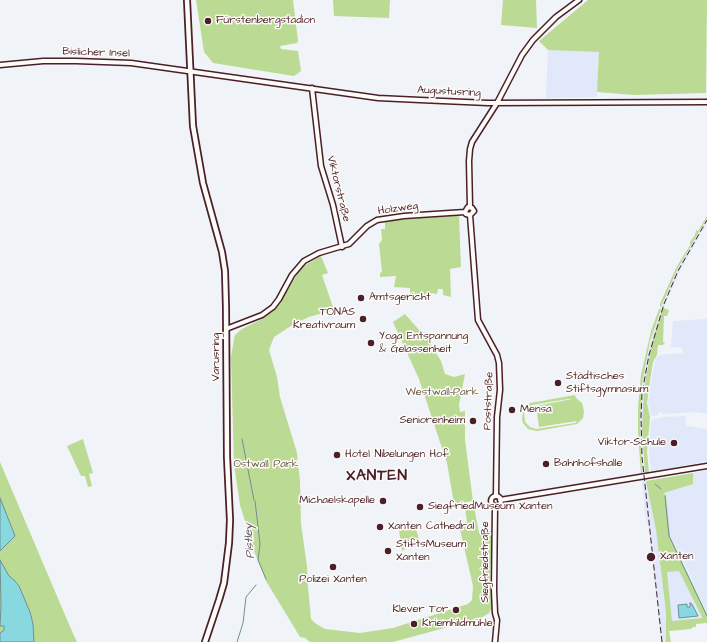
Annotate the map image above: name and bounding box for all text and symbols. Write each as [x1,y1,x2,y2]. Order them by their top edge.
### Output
place label: Fürstenbergstadion [216,14,315,28]
marker: Fürstenbergstadion [203,16,213,26]
street label: Bislicher Insel [62,45,130,61]
street label: Augustusring [417,84,481,100]
street label: Viktorstraße [323,155,353,223]
street label: Holzweg [377,200,419,218]
place label: Amtsgericht [369,291,431,305]
marker: Amtsgericht [356,293,366,303]
place label: TONAS Kreativraum [293,306,355,332]
marker: TONAS Kreativraum [358,314,368,324]
place label: Yoga Entspannung & Gelassenheit [379,330,468,356]
street label: Varusring [210,333,224,381]
marker: Yoga Entspannung & Gelassenheit [366,338,376,348]
place label: Städtisches Stiftsgymnasium [566,370,648,396]
street label: Poststraße [481,371,497,431]
marker: Städtisches Stiftsgymnasium [553,378,563,388]
park label: Westwall-Park [405,386,479,400]
place label: Mensa [520,403,552,417]
marker: Mensa [507,405,517,415]
place label: Seniorenheim [399,414,465,428]
marker: Seniorenheim [468,416,478,426]
place label: Viktor-Schule [598,436,666,450]
marker: Viktor-Schule [669,438,679,448]
place label: Hotel Nibelungen Hof [345,448,449,462]
marker: Hotel Nibelungen Hof [332,450,342,460]
place label: Bahnhofshalle [554,457,623,471]
park label: Ostwall Park [233,458,299,472]
marker: Bahnhofshalle [541,459,551,469]
district label: XANTEN [346,468,408,486]
place label: Michaelskapelle [299,494,375,508]
marker: Michaelskapelle [378,496,388,506]
place label: SiegfriedMuseum Xanten [428,500,553,514]
marker: SiegfriedMuseum Xanten [415,502,425,512]
place label: Xanten Cathedral [388,520,474,534]
street label: Siegfriedstraße [479,521,493,603]
marker: Xanten Cathedral [375,522,385,532]
water label: Pistley [242,523,258,559]
place label: StiftsMuseum Xanten [396,538,466,564]
marker: StiftsMuseum Xanten [383,546,393,556]
place label: Xanten [660,550,694,564]
marker: Xanten [645,551,657,563]
marker: Polizei Xanten [328,562,338,572]
place label: Polizei Xanten [299,573,367,587]
place label: Klever Tor [392,603,448,617]
marker: Klever Tor [451,605,461,615]
place label: Kriemhildmühle [422,617,493,631]
marker: Kriemhildmühle [409,619,419,629]

